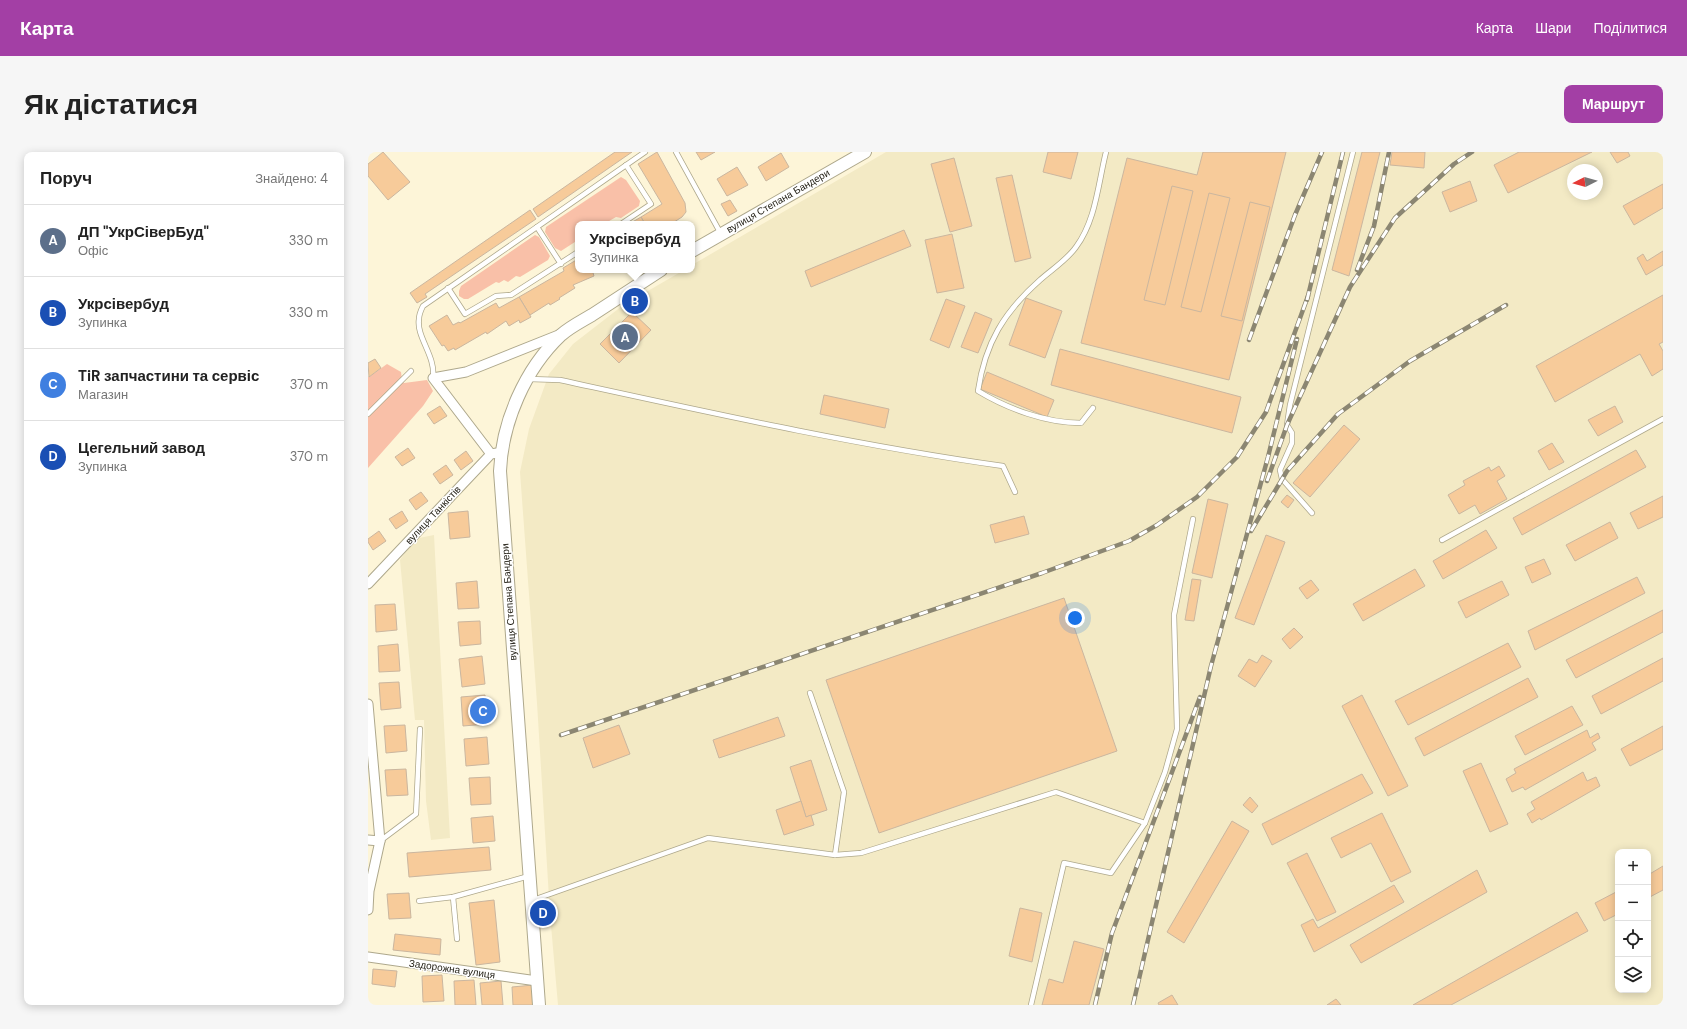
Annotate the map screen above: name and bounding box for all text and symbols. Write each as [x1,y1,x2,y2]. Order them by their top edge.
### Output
text: Карта [20,16,74,41]
text: Карта [1476,19,1513,37]
text: Шари [1535,19,1571,37]
text: Поділитися [1593,19,1667,37]
button: Маршрут [1564,85,1663,123]
text: Як дістатися [24,86,198,123]
north arrow [1567,164,1603,200]
street label: вулиця Степана Бандери [724,166,832,236]
text: Поруч [40,167,92,189]
text: Знайдено: 4 [255,170,328,187]
popup [575,221,695,273]
text: ДП "УкрСіверБуд" [78,222,209,242]
text: Укрсівербуд [589,229,681,249]
text: A [48,232,58,249]
text: 330 m [289,232,328,249]
text: Офіс [78,242,108,259]
text: Зупинка [589,249,639,266]
pin: B [622,286,648,316]
text: Укрсівербуд [78,294,169,314]
text: B [49,304,57,321]
text: 330 m [289,304,328,321]
text: Зупинка [78,314,127,331]
pin: A [612,322,638,352]
text: TiR запчастини та сервіс [78,366,259,386]
text: C [48,376,58,393]
text: 370 m [290,376,328,393]
text: Магазин [78,386,128,403]
text: Цегельний завод [78,438,205,458]
text: D [48,448,58,465]
text: 370 m [290,448,328,465]
text: Зупинка [78,458,127,475]
street label: вулиця Танкістів [402,483,464,547]
street label: вулиця Степана Бандери [498,543,520,661]
your location [1065,608,1085,628]
pin: C [470,696,496,726]
map controls [1615,849,1651,993]
button: + [1615,849,1651,885]
button: − [1615,885,1651,921]
pin: D [530,898,556,928]
button: locate [1615,921,1651,957]
street label: Задорожна вулиця [408,957,496,981]
button: layers [1615,957,1651,993]

